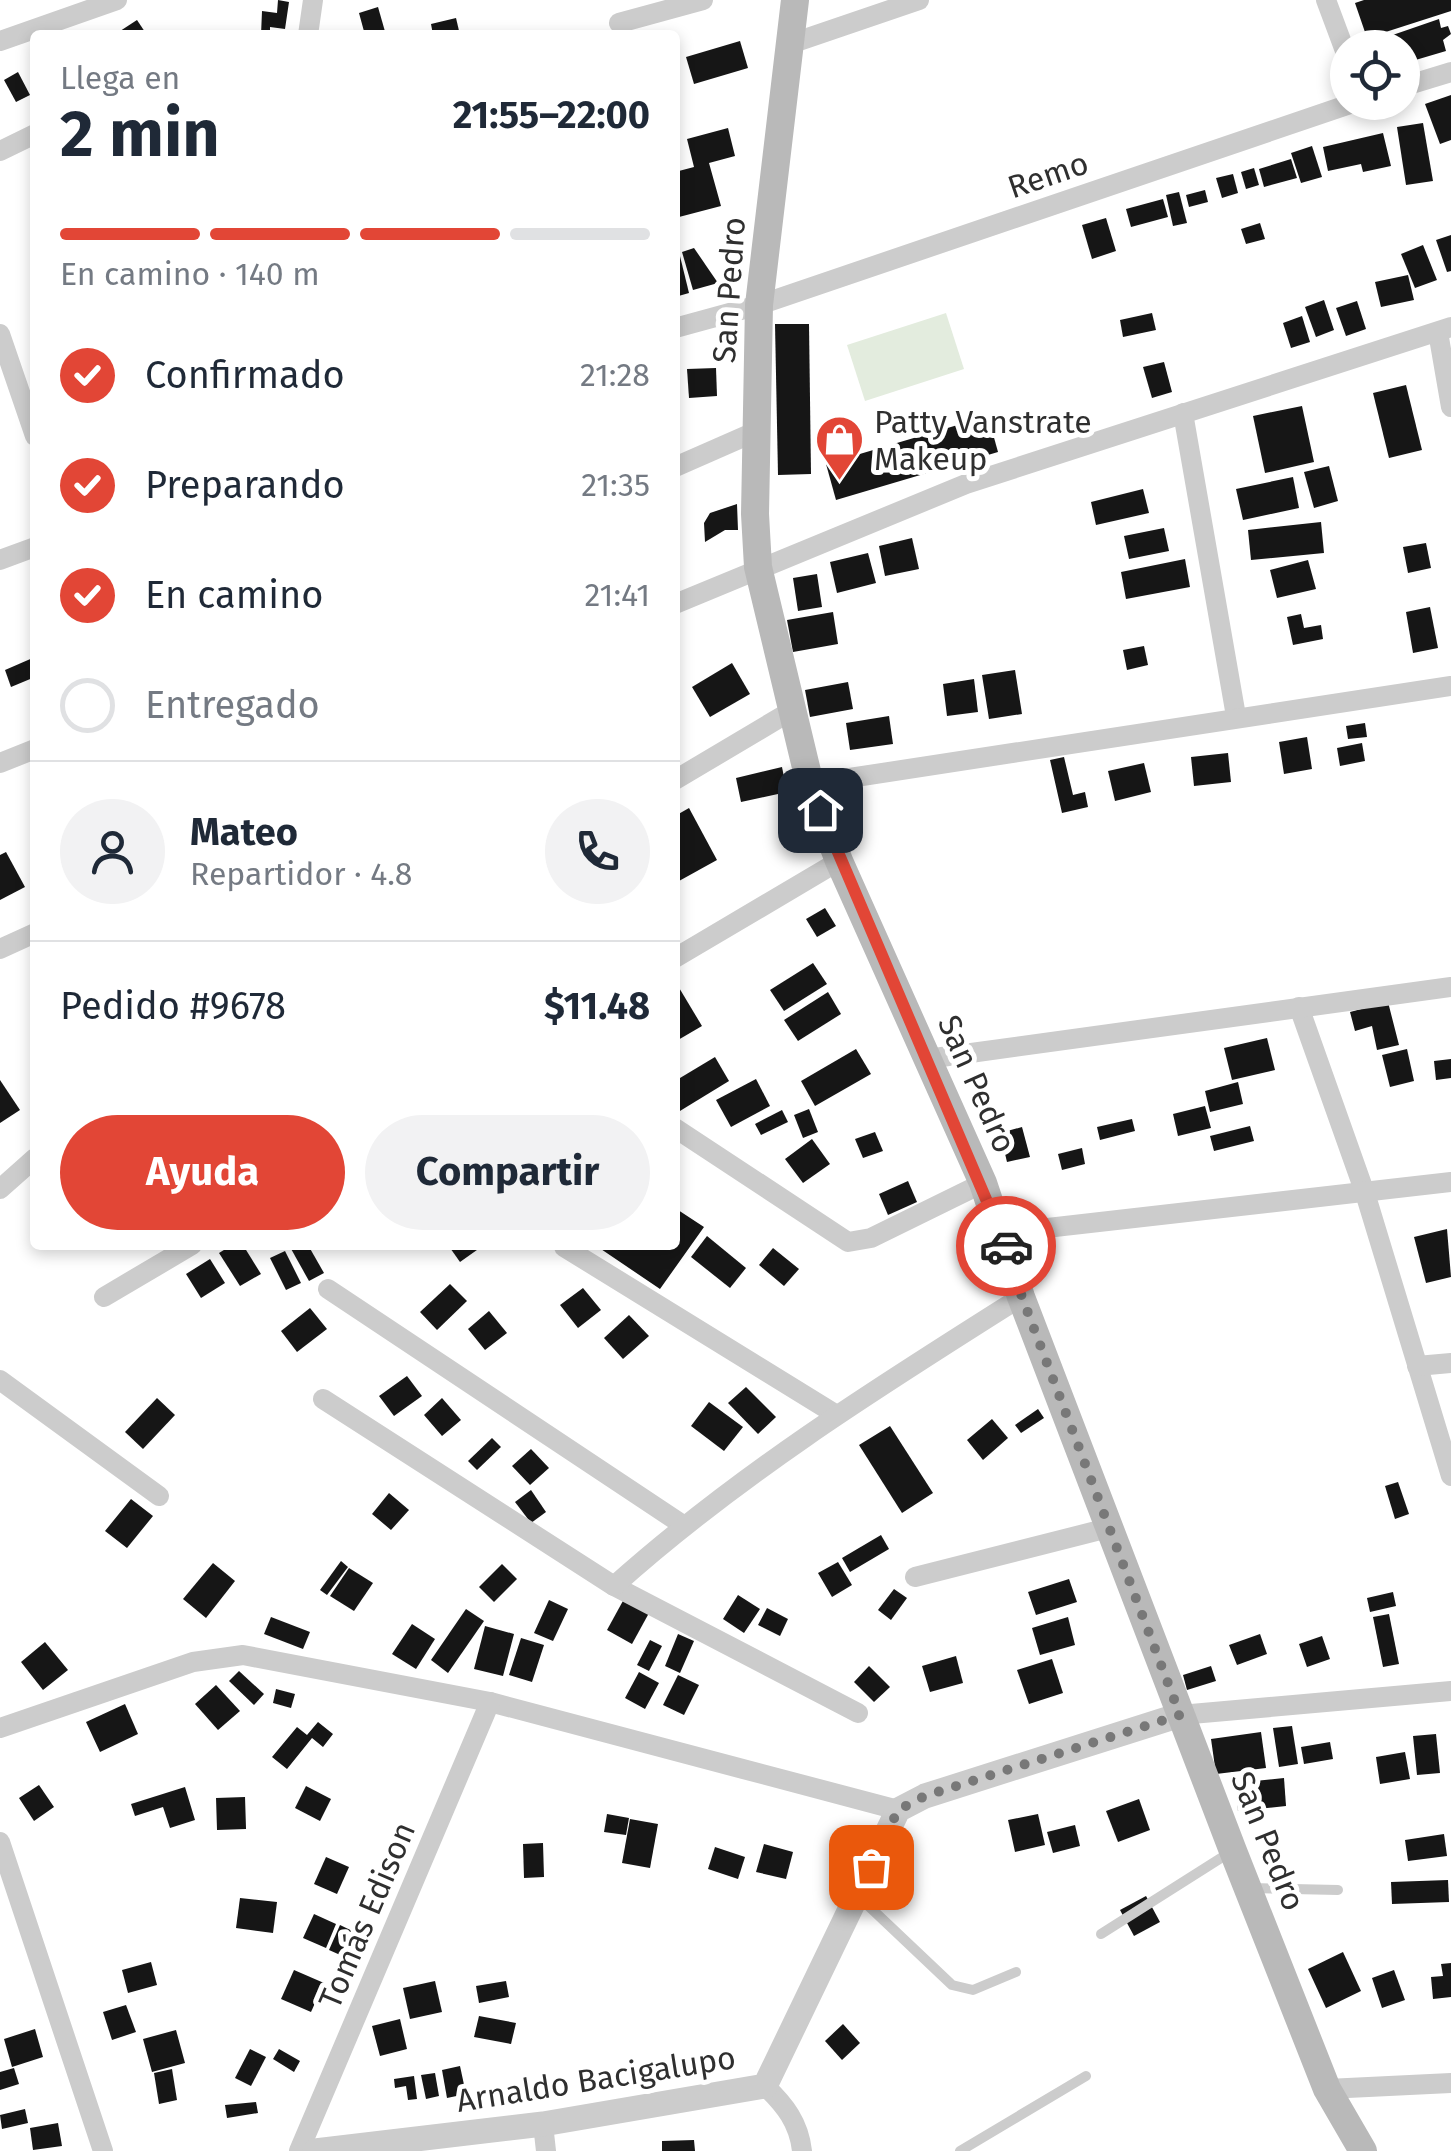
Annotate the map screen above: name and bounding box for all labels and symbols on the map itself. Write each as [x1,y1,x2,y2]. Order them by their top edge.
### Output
street label: Remo [1003,144,1093,206]
street label: San Pedro [705,216,753,364]
place label: Patty Vanstrate Makeup [874,403,1092,478]
shop icon: Patty Vanstrate Makeup [813,414,865,482]
pin [778,768,863,853]
street label: San Pedro [930,1009,1024,1159]
courier [956,1196,1056,1296]
street label: San Pedro [1223,1766,1313,1916]
street label: Tomás Edison [311,1816,423,2014]
pin [829,1825,914,1910]
street label: Arnaldo Bacigalupo [454,2038,738,2120]

